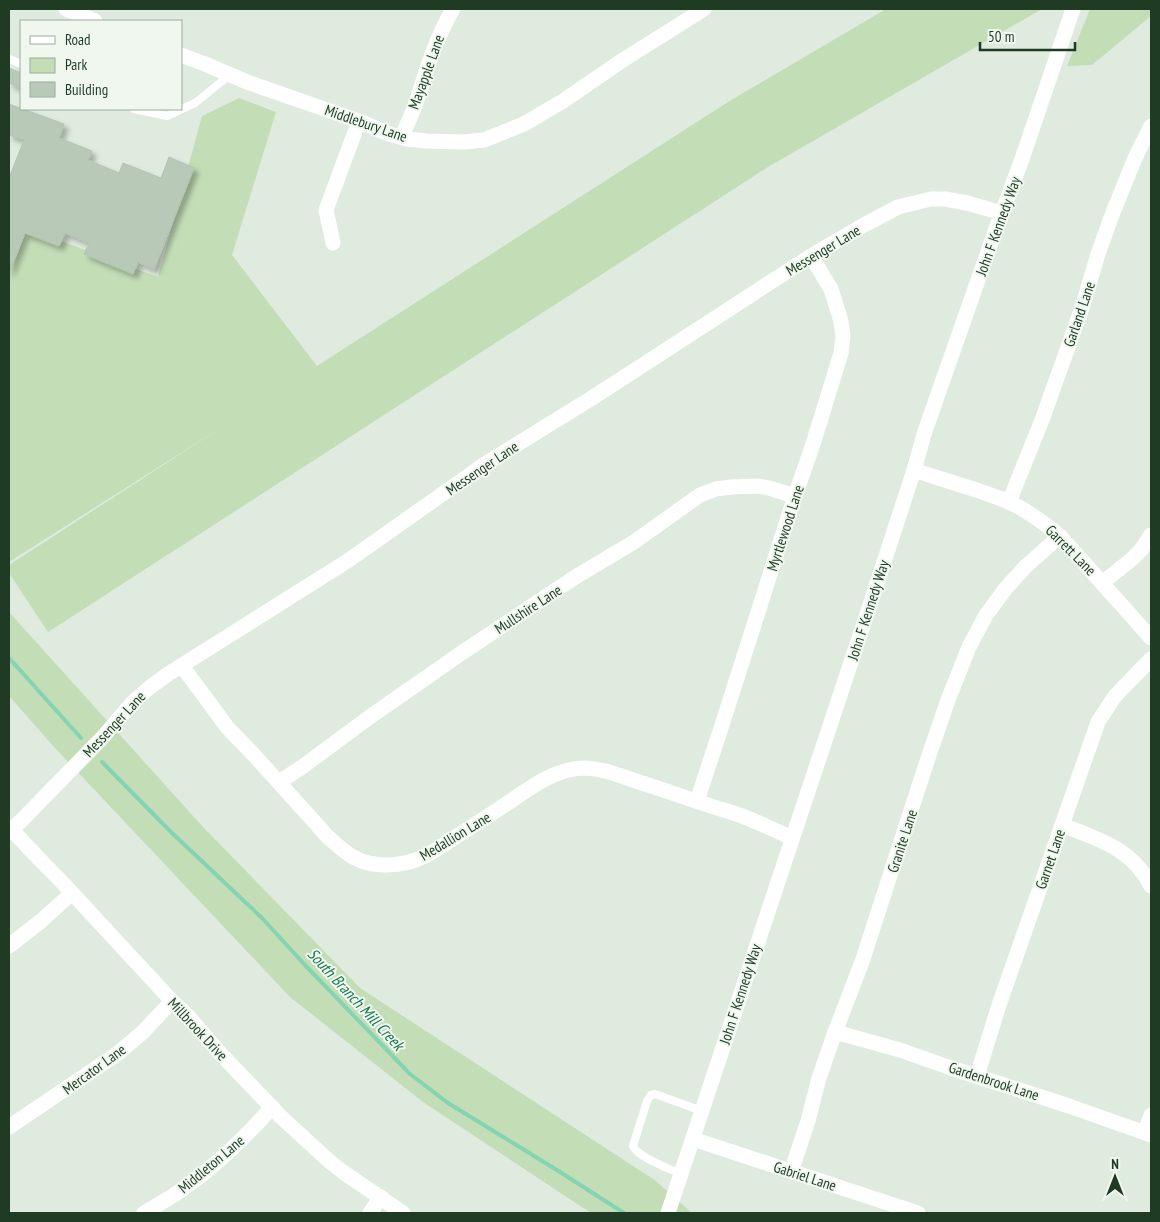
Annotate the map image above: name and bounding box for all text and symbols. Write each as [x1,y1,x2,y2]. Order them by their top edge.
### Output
legend [20,20,182,110]
scale bar [980,20,1075,52]
text: 50 m [988,27,1014,46]
text: Road [65,30,91,49]
street label: Mayapple Lane [404,32,448,112]
text: Park [65,55,87,74]
text: Building [65,80,108,99]
street label: Middlebury Lane [322,100,410,146]
street label: John F Kennedy Way [971,174,1025,279]
street label: Messenger Lane [782,220,864,280]
street label: Garland Lane [1059,279,1099,349]
street label: Messenger Lane [442,437,522,499]
street label: Myrtlewood Lane [762,482,808,574]
street label: Garrett Lane [1042,521,1100,579]
street label: John F Kennedy Way [843,557,893,663]
street label: Mullshire Lane [491,580,565,638]
street label: Messenger Lane [79,687,149,761]
street label: Medallion Lane [416,807,494,865]
street label: Granite Lane [883,807,921,875]
street label: Garnet Lane [1031,826,1069,892]
street label: John F Kennedy Way [715,941,765,1047]
water label: South Branch Mill Creek [304,944,410,1056]
street label: Millbrook Drive [164,994,232,1064]
street label: Mercator Lane [59,1040,129,1098]
street label: Gardenbrook Lane [946,1057,1042,1105]
street label: Middleton Lane [174,1131,248,1197]
north arrow [1090,1152,1140,1202]
text: N [1111,1155,1119,1173]
street label: Gabriel Lane [771,1157,839,1195]

